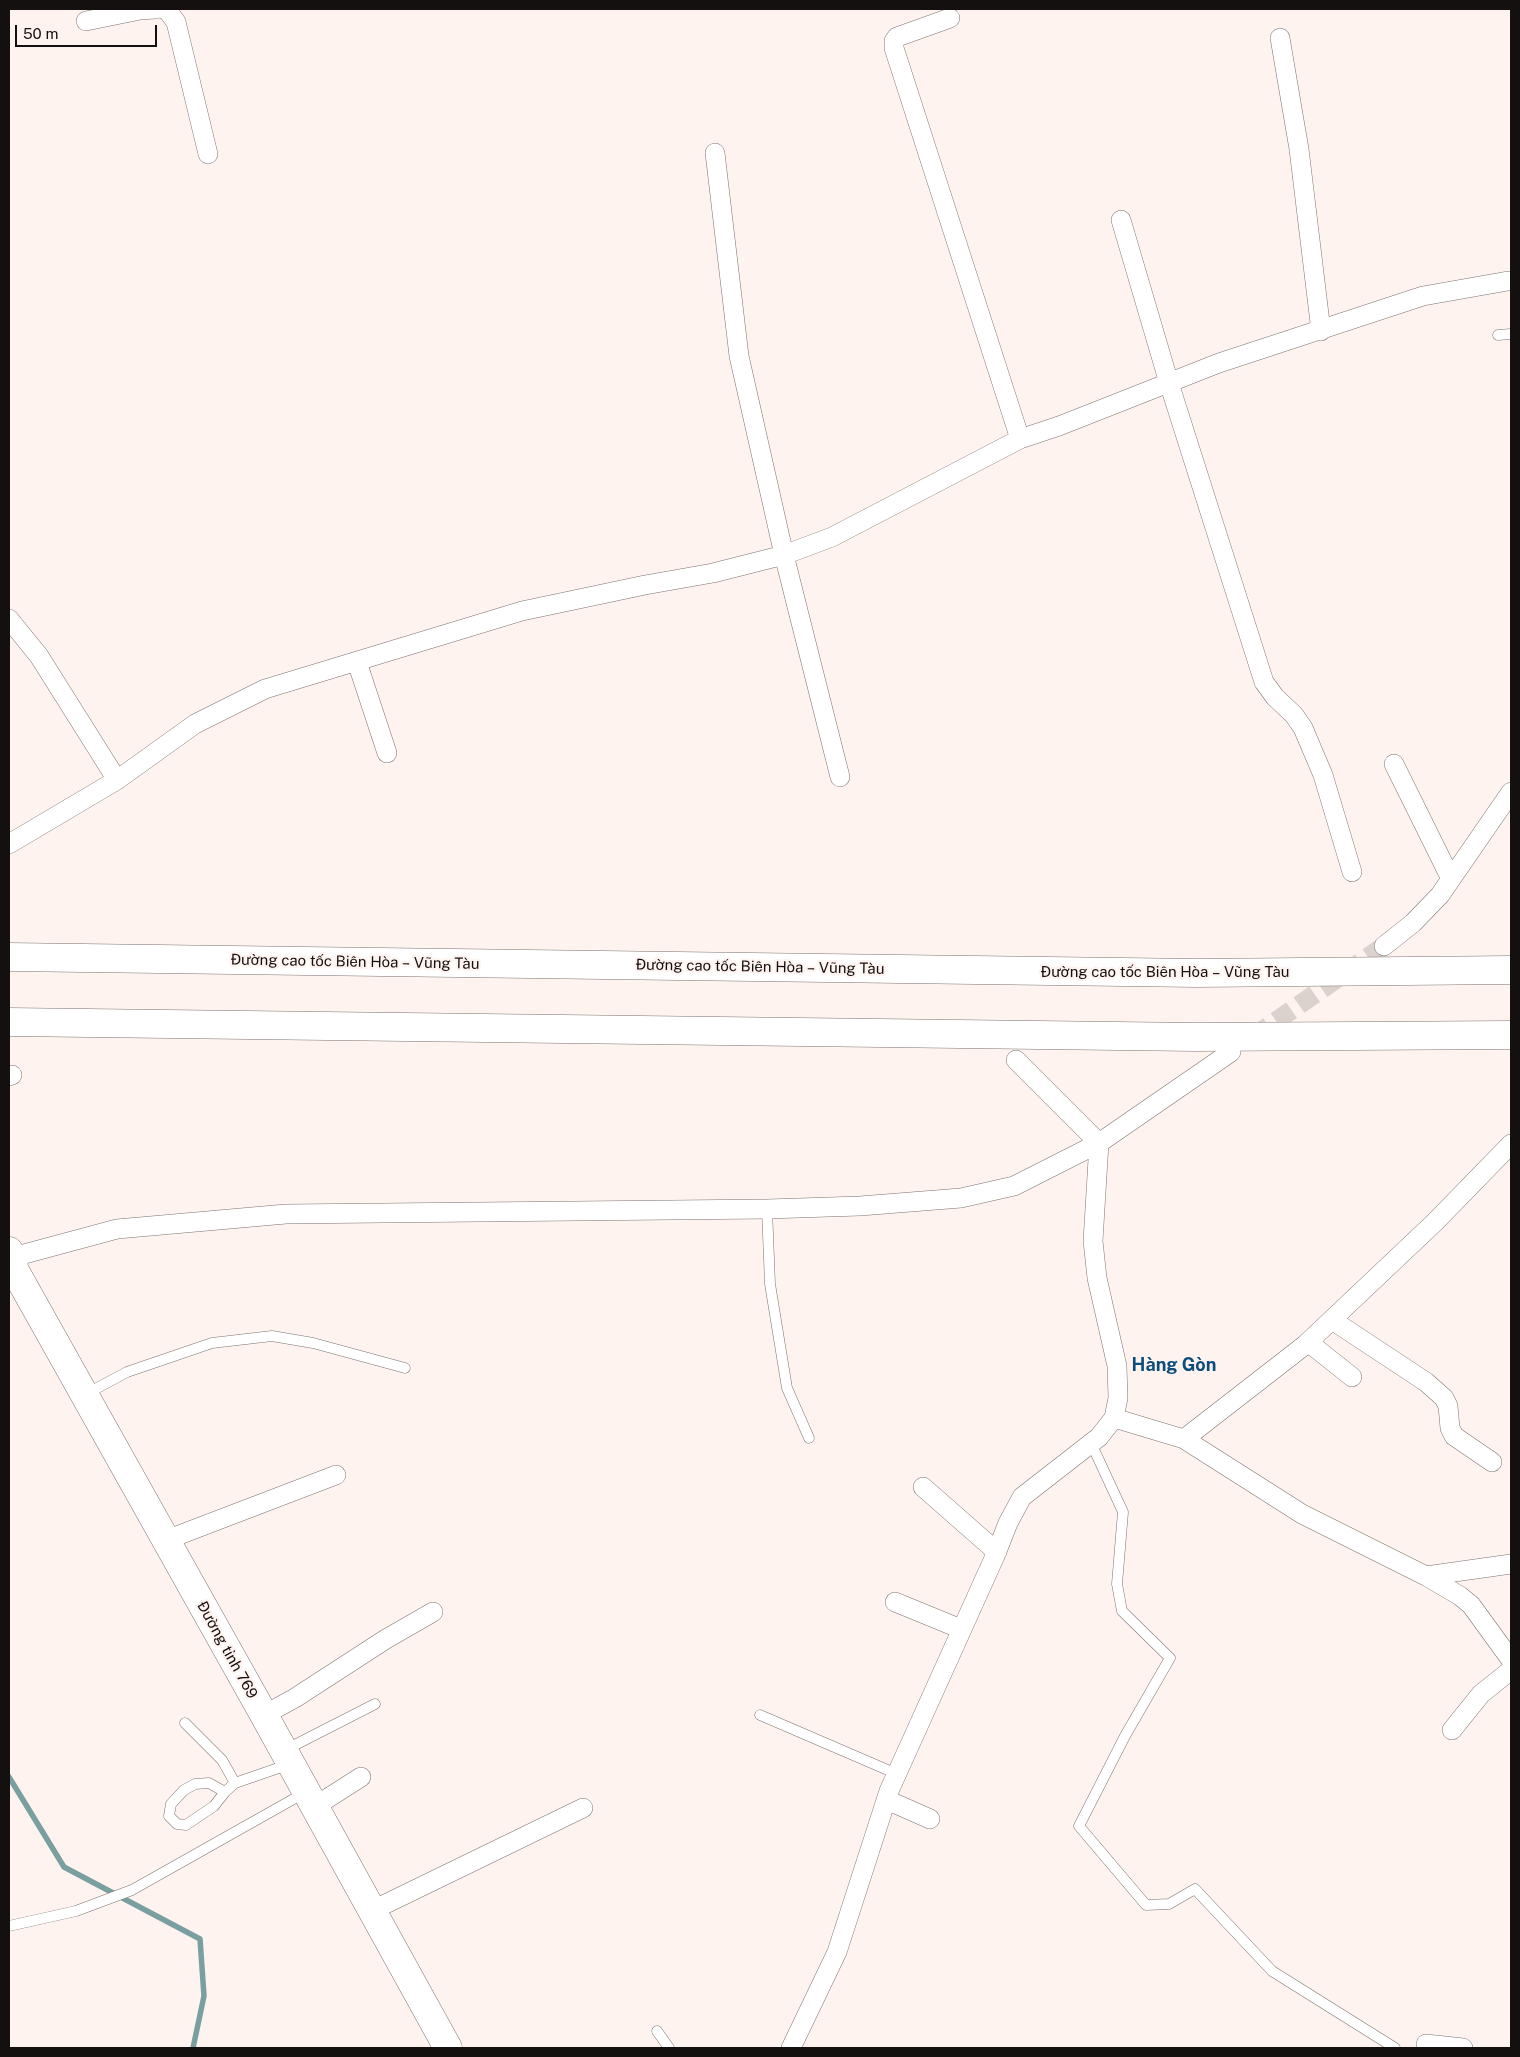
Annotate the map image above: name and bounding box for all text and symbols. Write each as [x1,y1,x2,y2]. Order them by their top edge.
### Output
scale bar [18,15,160,47]
text: 50 m [23,25,58,42]
street label: Đường cao tốc Biên Hòa – Vũng Tàu [230,951,480,973]
street label: Đường cao tốc Biên Hòa – Vũng Tàu [635,956,885,978]
street label: Đường cao tốc Biên Hòa – Vũng Tàu [1041,963,1289,981]
district label: Hàng Gòn [1132,1354,1216,1376]
street label: Đường tỉnh 769 [193,1598,261,1702]

